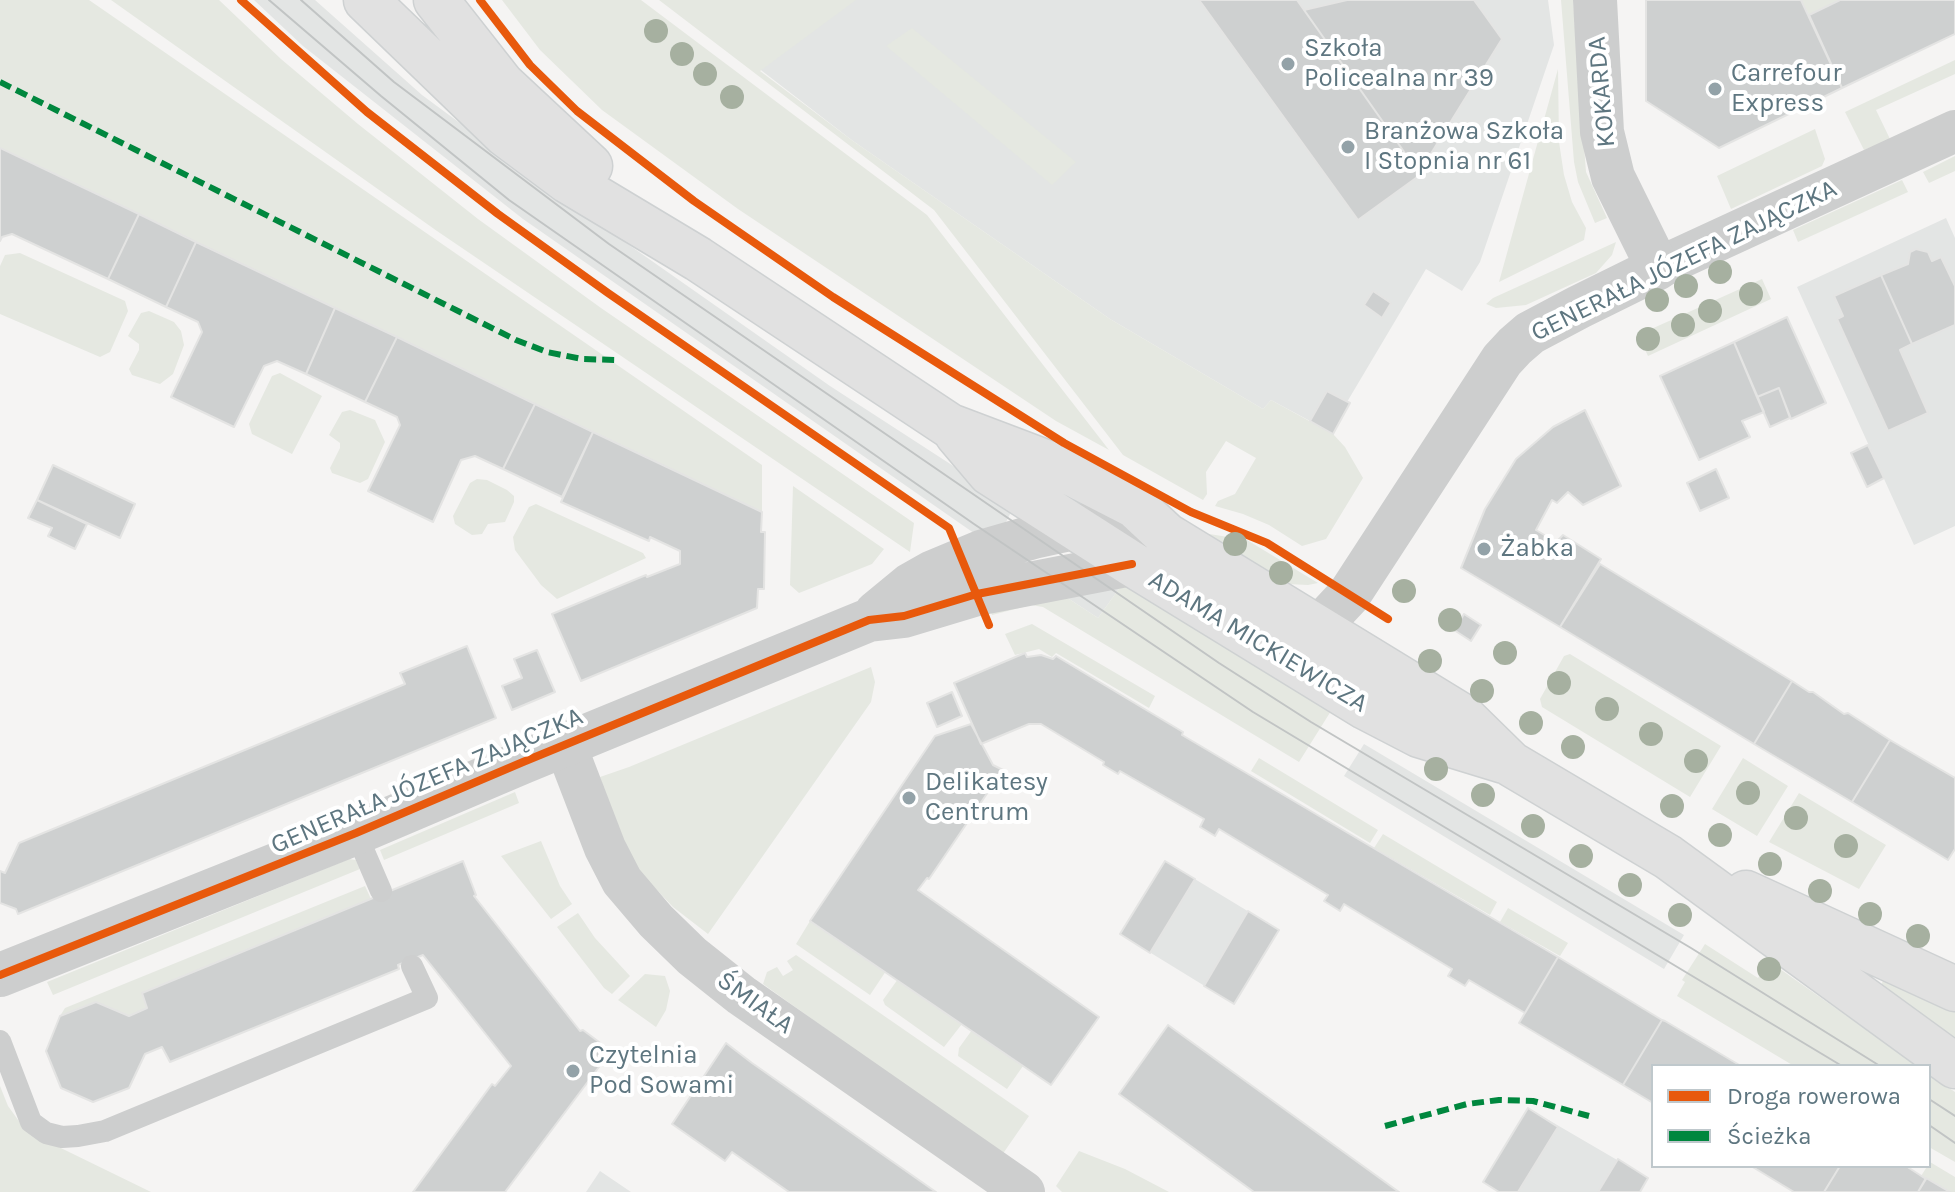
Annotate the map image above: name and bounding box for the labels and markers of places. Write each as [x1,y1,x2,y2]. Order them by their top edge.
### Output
place label: Szkoła Policealna nr 39 [1304,33,1494,94]
marker: Szkoła Policealna nr 39 [1279,55,1297,73]
place label: Carrefour Express [1731,58,1842,120]
marker: Carrefour Express [1706,80,1724,98]
place label: Branżowa Szkoła I Stopnia nr 61 [1364,116,1564,178]
marker: Branżowa Szkoła I Stopnia nr 61 [1339,138,1357,156]
place label: Żabka [1500,533,1574,565]
marker: Żabka [1475,540,1493,558]
place label: Delikatesy Centrum [925,767,1048,828]
marker: Delikatesy Centrum [900,789,918,807]
place label: Czytelnia Pod Sowami [589,1040,734,1102]
marker: Czytelnia Pod Sowami [564,1062,582,1080]

